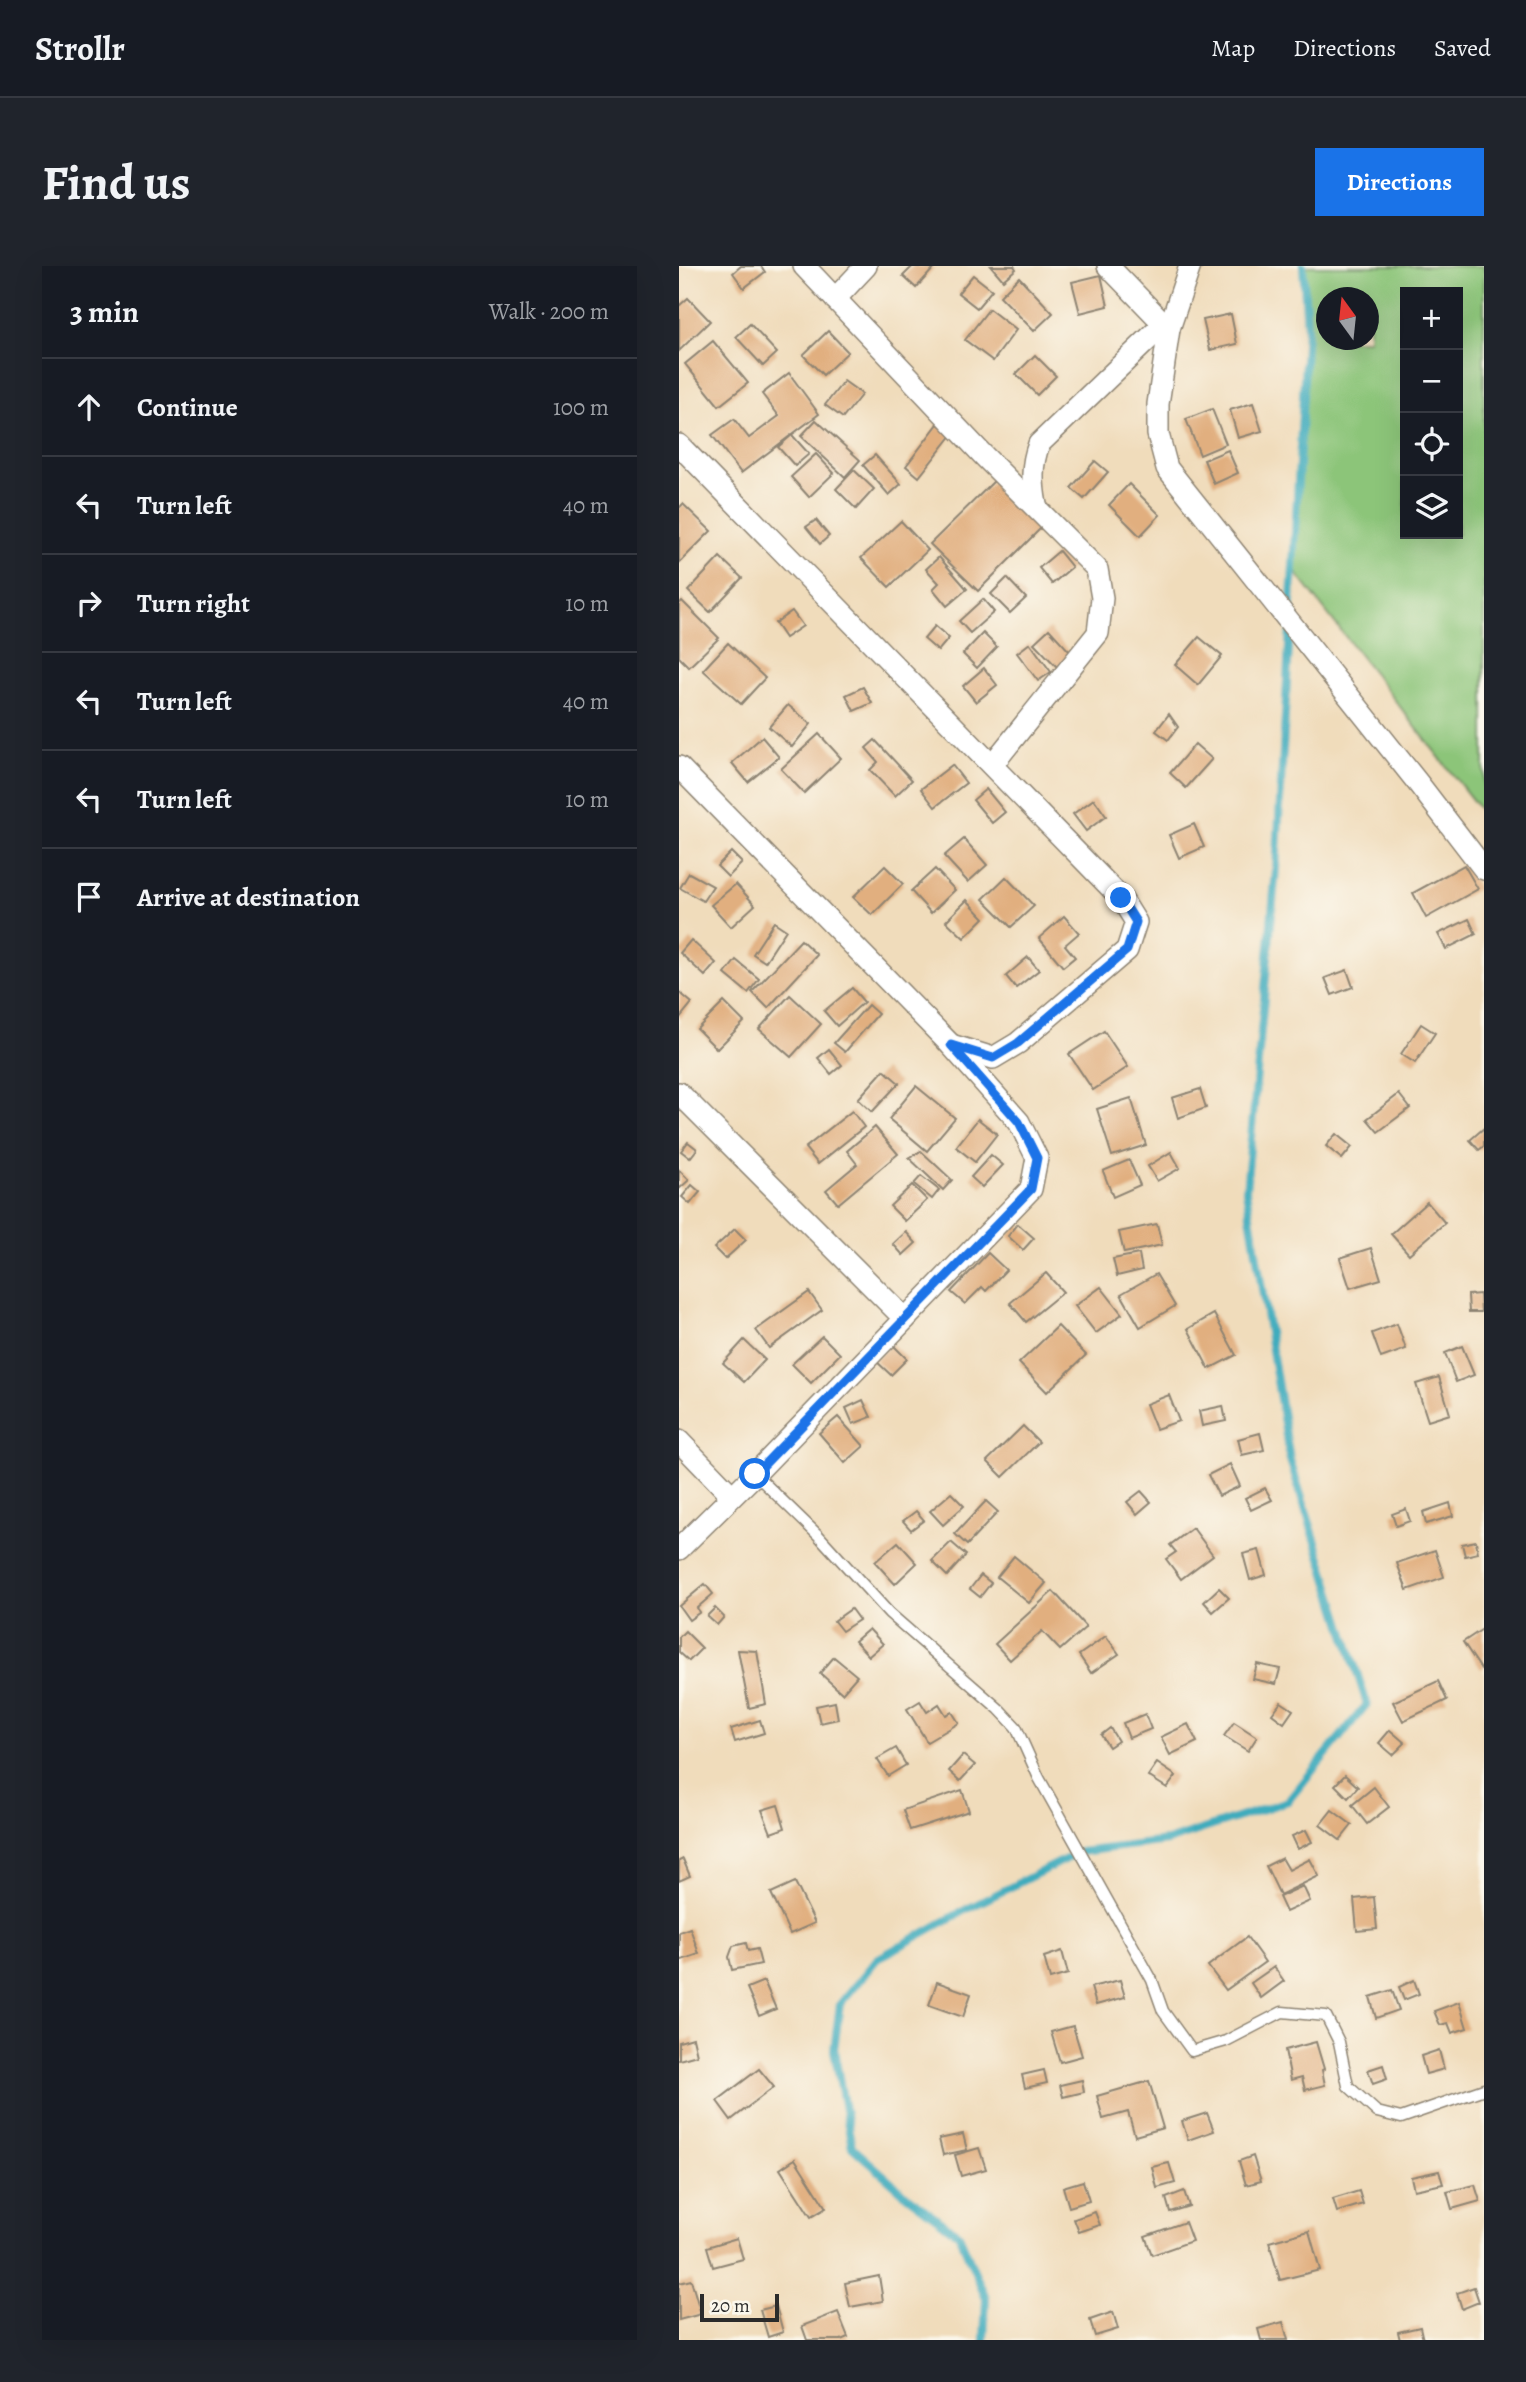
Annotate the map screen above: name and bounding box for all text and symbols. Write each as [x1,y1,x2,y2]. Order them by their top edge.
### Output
text: Strollr [35,26,125,71]
text: Map [1211,32,1255,64]
text: Directions [1293,32,1396,64]
text: Saved [1434,32,1491,64]
button: Directions [1315,148,1484,216]
text: Find us [42,149,190,216]
north arrow [1316,287,1379,350]
map controls [1400,287,1463,539]
button: + [1400,287,1463,350]
text: 3 min [70,292,139,332]
text: Walk · 200 m [489,296,609,327]
button: − [1400,350,1463,413]
icon: ahead [70,388,108,426]
text: Continue [137,390,238,425]
text: 100 m [553,392,609,423]
button: locate [1400,413,1463,476]
button: layers [1400,476,1463,539]
icon: left [70,486,108,524]
text: Turn left [137,488,232,523]
text: 40 m [563,490,609,521]
icon: right [70,584,108,622]
text: Turn right [137,586,250,621]
text: 10 m [565,588,609,619]
icon: left [70,682,108,720]
text: Turn left [137,684,232,719]
text: 40 m [563,686,609,717]
icon: left [70,780,108,818]
text: Turn left [137,782,232,817]
text: 10 m [565,784,609,815]
icon: arrive [70,878,108,916]
text: Arrive at destination [137,880,360,915]
route end [1105,882,1136,913]
route start [739,1458,770,1489]
scale bar [700,2291,779,2323]
text: 20 m [711,2293,750,2319]

